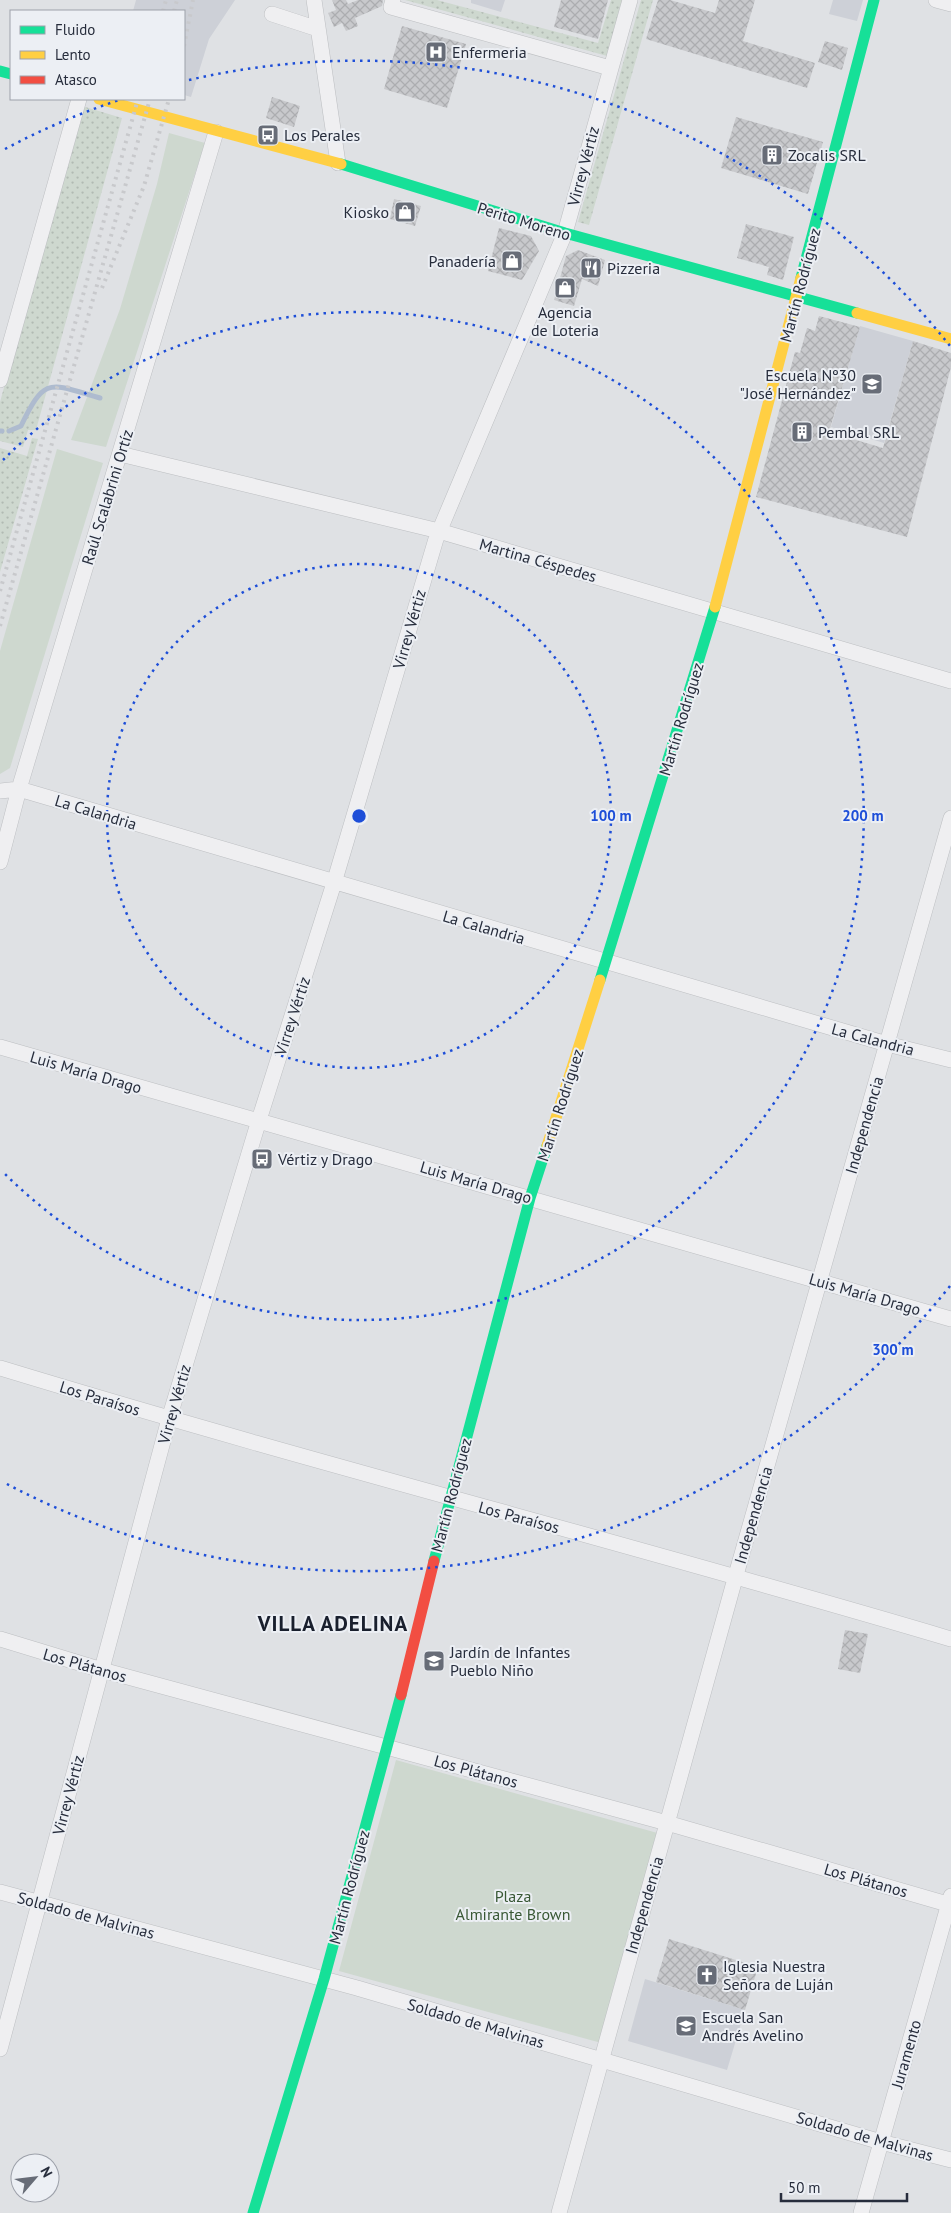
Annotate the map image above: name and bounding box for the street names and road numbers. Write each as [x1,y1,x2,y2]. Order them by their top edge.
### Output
street label: Virrey Vértiz [562,124,603,209]
street label: Perito Moreno [475,197,573,245]
street label: Martín Rodríguez [775,226,825,344]
street label: Raúl Scalabrini Ortíz [77,427,137,567]
street label: Martina Céspedes [477,534,599,586]
street label: Virrey Vértiz [388,587,430,672]
street label: Martín Rodríguez [654,660,708,778]
street label: La Calandria [53,790,139,834]
street label: La Calandria [441,906,527,948]
street label: Virrey Vértiz [270,974,314,1059]
street label: La Calandria [830,1018,916,1060]
street label: Luis María Drago [28,1046,144,1098]
street label: Martín Rodríguez [532,1046,588,1164]
street label: Independencia [841,1074,887,1176]
street label: Luis María Drago [418,1156,534,1208]
street label: Luis María Drago [807,1268,923,1320]
street label: Virrey Vértiz [153,1362,195,1447]
street label: Los Paraísos [57,1376,143,1420]
street label: Martín Rodríguez [426,1436,476,1554]
street label: Independencia [730,1464,776,1566]
street label: Los Paraísos [476,1497,562,1537]
street label: Los Plátanos [41,1644,129,1687]
street label: Los Plátanos [432,1750,520,1792]
street label: Virrey Vértiz [47,1753,88,1838]
street label: Martín Rodríguez [324,1828,374,1946]
street label: Independencia [621,1854,667,1956]
street label: Los Plátanos [822,1859,910,1902]
street label: Soldado de Malvinas [15,1887,157,1943]
street label: Soldado de Malvinas [405,1994,547,2052]
street label: Juramento [886,2017,925,2092]
street label: Soldado de Malvinas [794,2107,936,2165]

